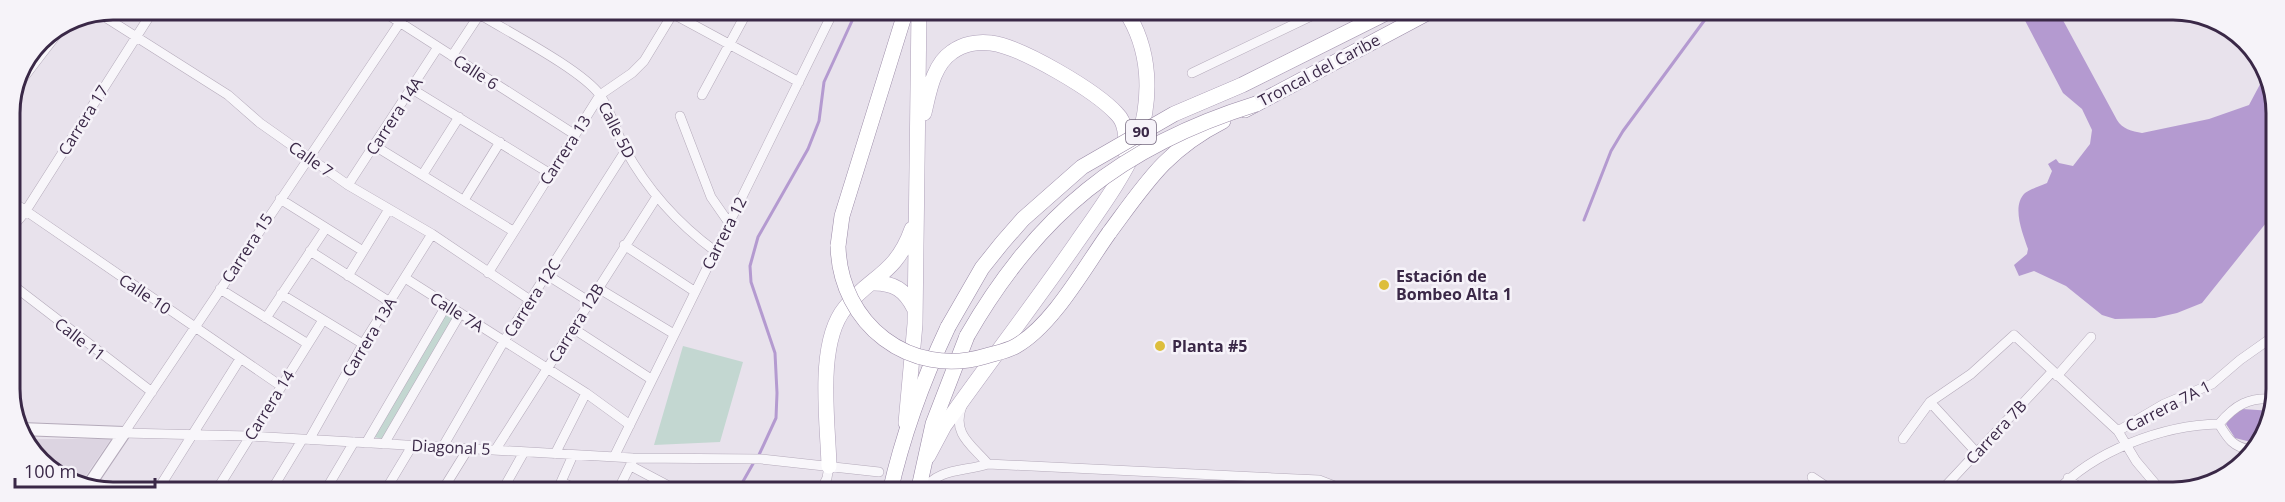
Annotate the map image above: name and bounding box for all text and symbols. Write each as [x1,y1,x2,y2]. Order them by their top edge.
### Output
street label: Troncal del Caribe [1254,29,1384,111]
street label: Calle 6 [449,49,503,95]
street label: Carrera 14A [361,72,428,159]
street label: Carrera 17 [53,81,113,159]
street label: Calle 5D [593,98,641,162]
street label: Carrera 13 [534,111,596,189]
road number: 90 [1126,120,1156,144]
street label: Calle 7 [284,136,338,182]
street label: Carrera 12 [696,193,752,273]
street label: Carrera 15 [216,209,278,287]
street label: Carrera 12C [499,255,565,341]
place label: Estación de Bombeo Alta 1 [1396,265,1512,305]
street label: Calle 10 [115,269,175,319]
marker: Estación de Bombeo Alta 1 [1377,278,1391,292]
street label: Carrera 12B [543,279,609,367]
street label: Calle 7A [426,287,489,338]
street label: Carrera 13A [337,292,402,381]
street label: Calle 11 [50,312,110,366]
place label: Planta #5 [1172,335,1247,357]
marker: Planta #5 [1153,339,1167,353]
street label: Carrera 14 [239,366,299,444]
street label: Carrera 7A 1 [2121,375,2215,437]
street label: Carrera 7B [1961,395,2031,469]
street label: Diagonal 5 [411,434,491,460]
scale bar [15,451,154,489]
text: 100 m [24,459,76,483]

